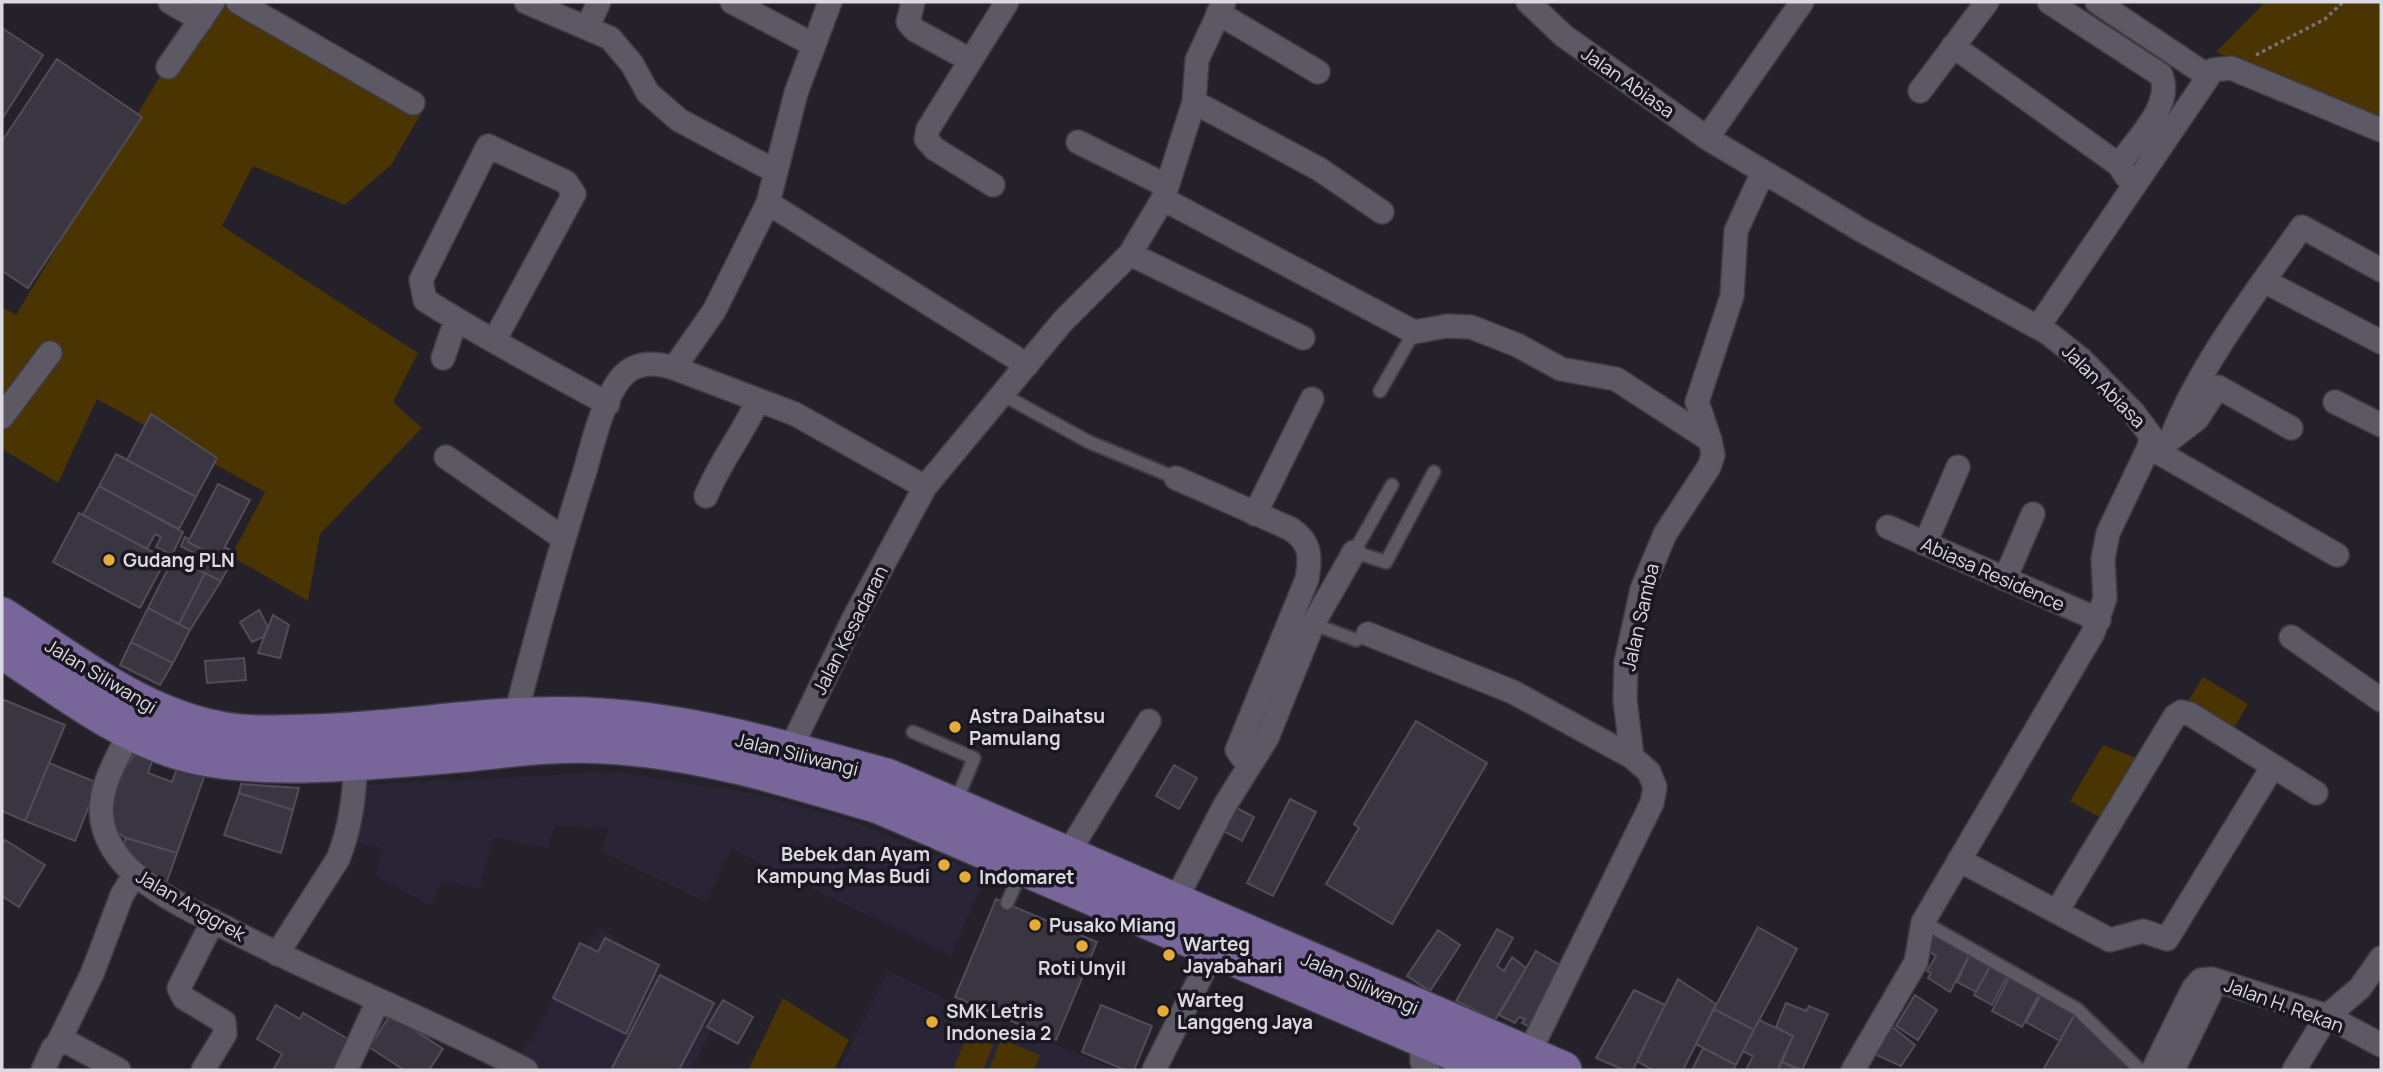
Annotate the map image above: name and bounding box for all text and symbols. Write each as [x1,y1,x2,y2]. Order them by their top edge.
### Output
street label: Jalan Abiasa [1576,40,1680,124]
street label: Jalan Abiasa [2057,339,2151,433]
street label: Abiasa Residence [1917,531,2069,617]
place label: Gudang PLN [123,547,235,573]
marker: Gudang PLN [101,552,117,568]
street label: Jalan Kesadaran [806,561,894,699]
street label: Jalan Samba [1615,561,1665,673]
street label: Jalan Siliwangi [40,632,162,720]
place label: Astra Daihatsu Pamulang [969,703,1105,751]
marker: Astra Daihatsu Pamulang [947,719,963,735]
street label: Jalan Siliwangi [733,726,861,782]
place label: Bebek dan Ayam Kampung Mas Budi [757,841,930,889]
marker: Bebek dan Ayam Kampung Mas Budi [936,857,952,873]
street label: Jalan Anggrek [131,863,251,947]
place label: Indomaret [979,864,1075,890]
marker: Indomaret [957,869,973,885]
place label: Pusako Miang [1049,912,1176,938]
marker: Pusako Miang [1027,917,1043,933]
place label: Warteg Jayabahari [1183,931,1282,979]
marker: Roti Unyil [1074,938,1090,954]
street label: Jalan Siliwangi [1297,945,1423,1021]
marker: Warteg Jayabahari [1161,947,1177,963]
place label: Roti Unyil [1038,955,1126,981]
street label: Jalan H. Rekan [2221,971,2347,1039]
place label: Warteg Langgeng Jaya [1177,987,1313,1035]
place label: SMK Letris Indonesia 2 [946,998,1051,1046]
marker: Warteg Langgeng Jaya [1155,1003,1171,1019]
marker: SMK Letris Indonesia 2 [924,1014,940,1030]

